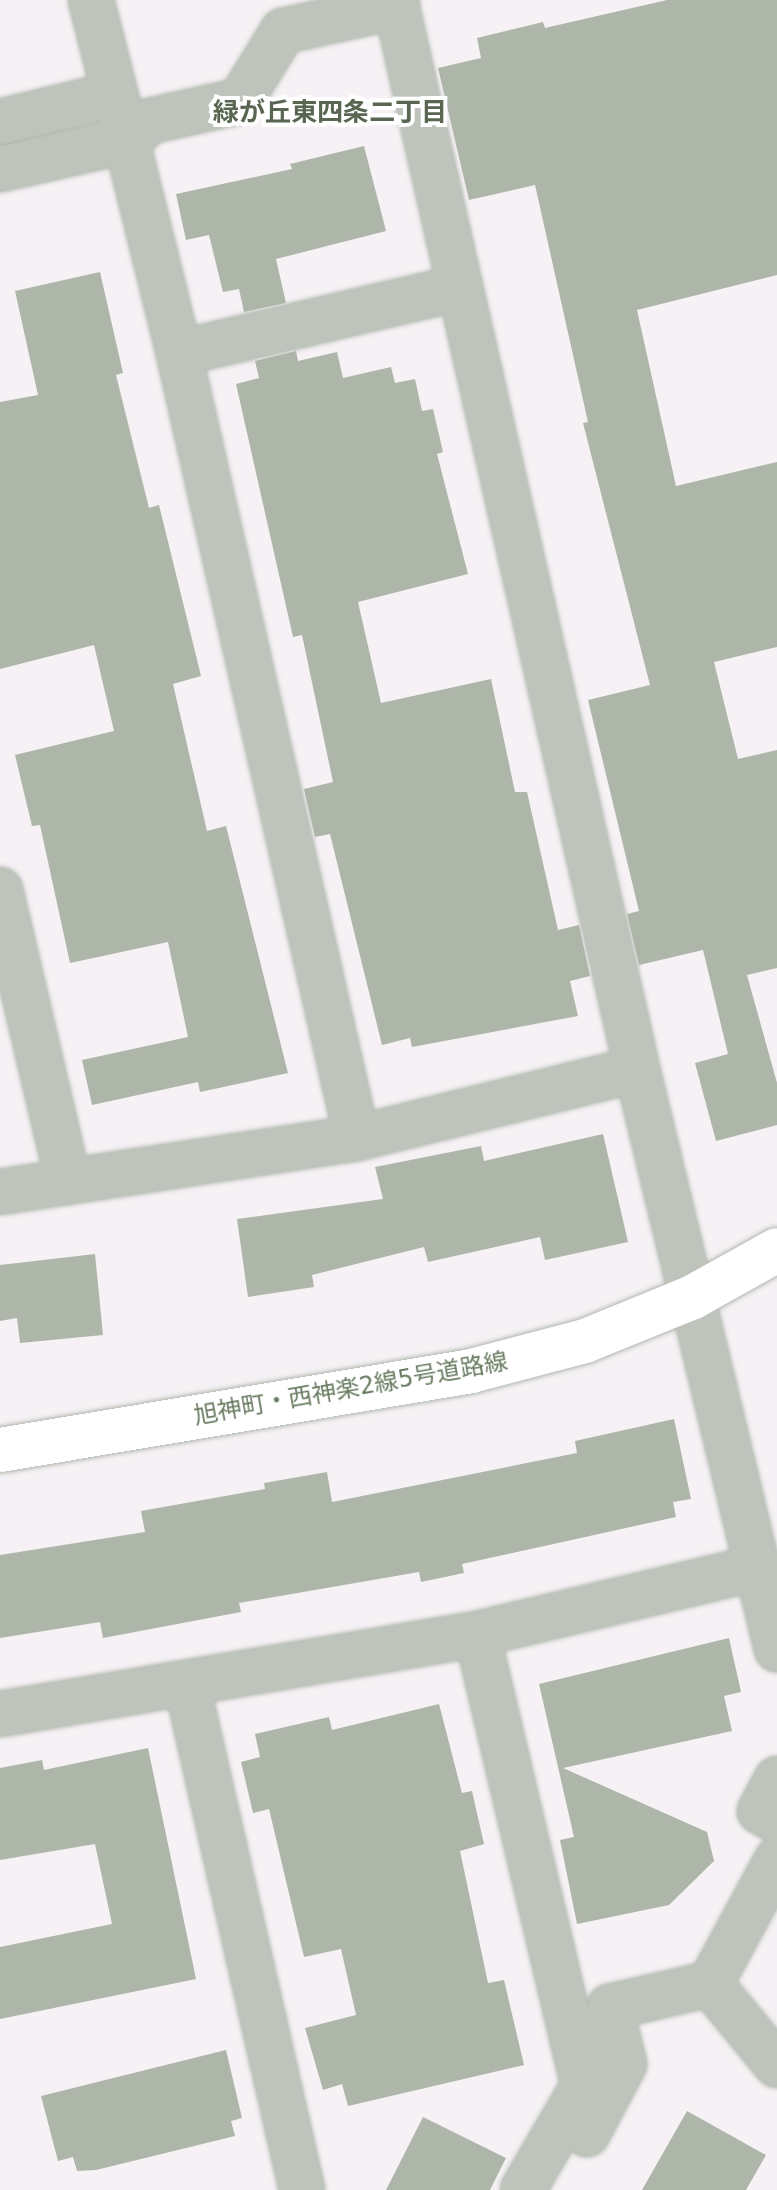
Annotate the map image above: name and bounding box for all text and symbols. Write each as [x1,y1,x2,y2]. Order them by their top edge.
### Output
district label: 緑が丘東四条二丁目 [213,97,447,129]
street label: 旭神町・西神楽2線5号道路線 [192,1347,510,1431]

